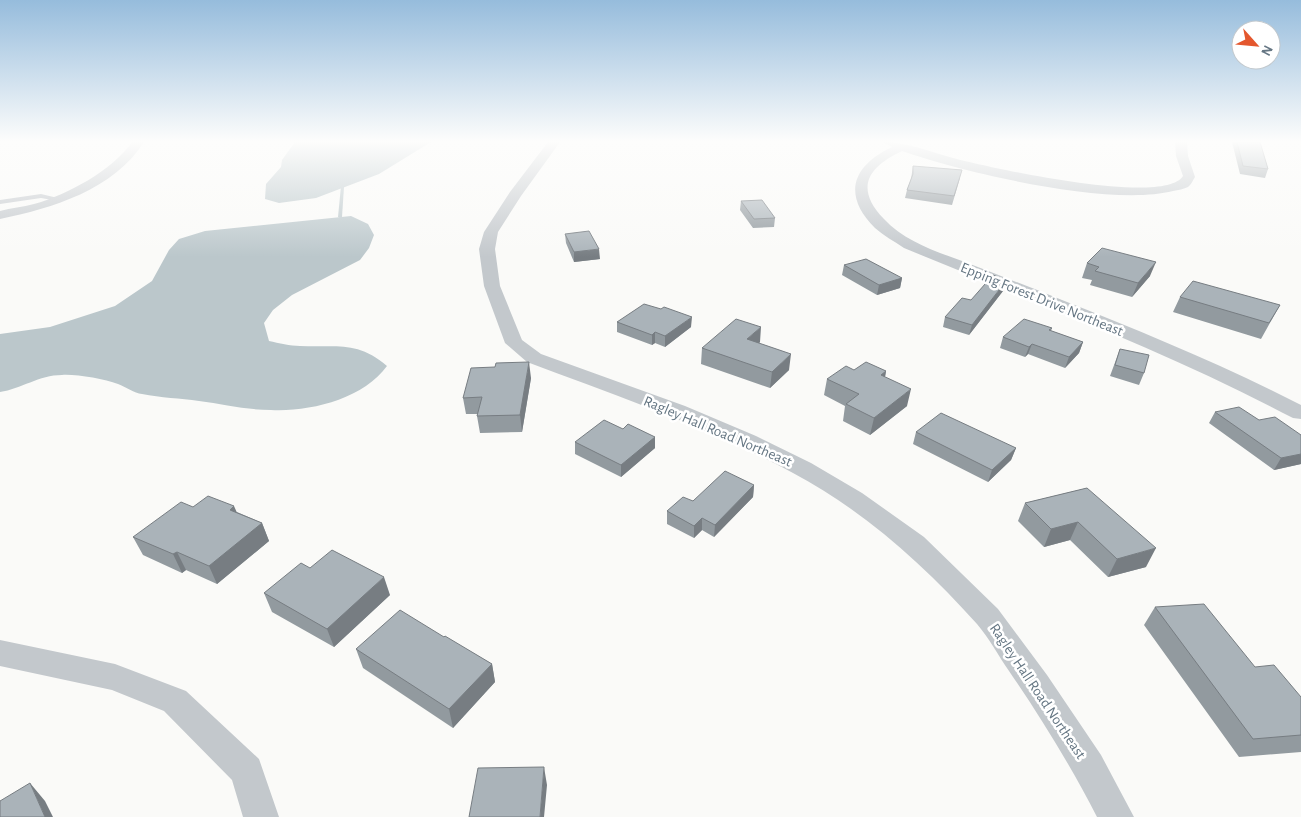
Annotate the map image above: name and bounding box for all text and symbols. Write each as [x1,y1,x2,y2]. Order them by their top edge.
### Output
north arrow [1231,20,1281,70]
text: N [1258,43,1275,58]
street label: Epping Forest Drive Northeast [958,260,1125,339]
street label: Ragley Hall Road Northeast [641,393,794,470]
street label: Ragley Hall Road Northeast [987,621,1089,762]

